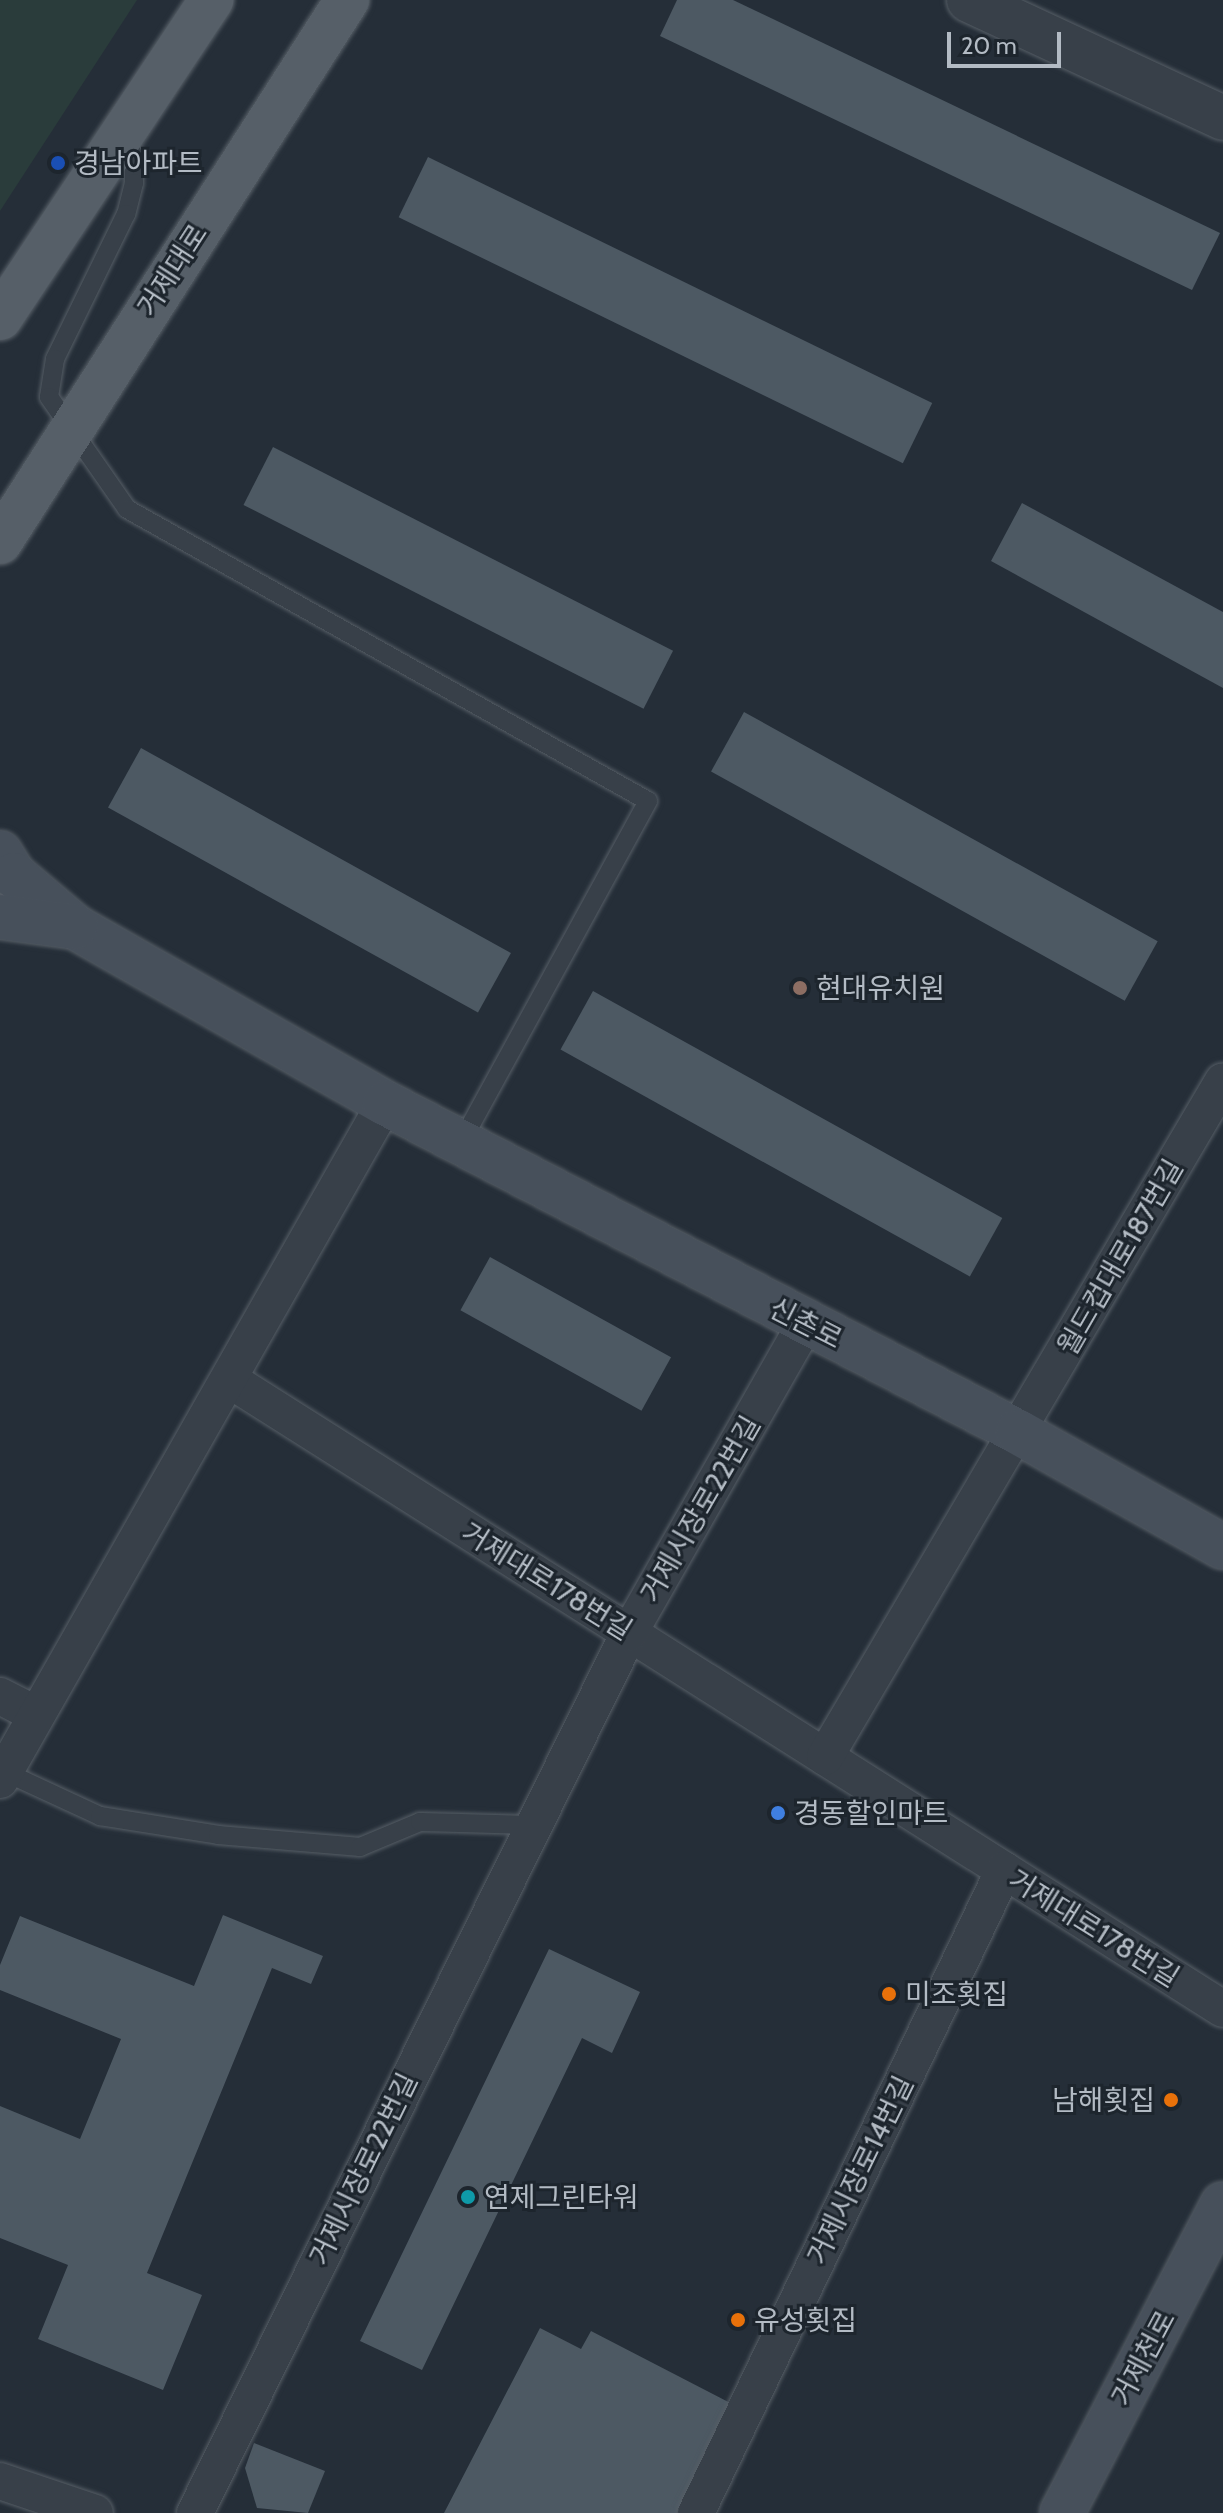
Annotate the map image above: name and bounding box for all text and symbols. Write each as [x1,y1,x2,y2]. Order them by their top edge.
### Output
scale bar [951,16,1065,66]
text: 20 m [961,31,1017,60]
place label: 경남아파트 [74,146,203,180]
marker: 경남아파트 [49,154,67,172]
street label: 거제대로 [130,218,214,322]
place label: 현대유치원 [816,971,945,1005]
marker: 현대유치원 [791,979,809,997]
street label: 월드컵대로187번길 [1050,1153,1190,1361]
street label: 신촌로 [764,1290,848,1356]
street label: 거제시장로22번길 [633,1410,767,1608]
street label: 거제대로178번길 [456,1515,638,1647]
place label: 경동할인마트 [794,1796,949,1830]
marker: 경동할인마트 [769,1804,787,1822]
street label: 거제대로178번길 [1003,1862,1185,1994]
place label: 미조횟집 [905,1977,1008,2011]
marker: 미조횟집 [880,1985,898,2003]
street label: 거제시장로22번길 [302,2067,424,2271]
street label: 거제시장로14번길 [800,2070,920,2270]
place label: 남해횟집 [1052,2083,1155,2117]
marker: 남해횟집 [1162,2091,1180,2109]
place label: 연제그린타워 [484,2180,639,2214]
marker: 연제그린타워 [459,2188,477,2206]
place label: 유성횟집 [754,2303,857,2337]
street label: 거제천로 [1104,2305,1182,2411]
marker: 유성횟집 [729,2311,747,2329]

